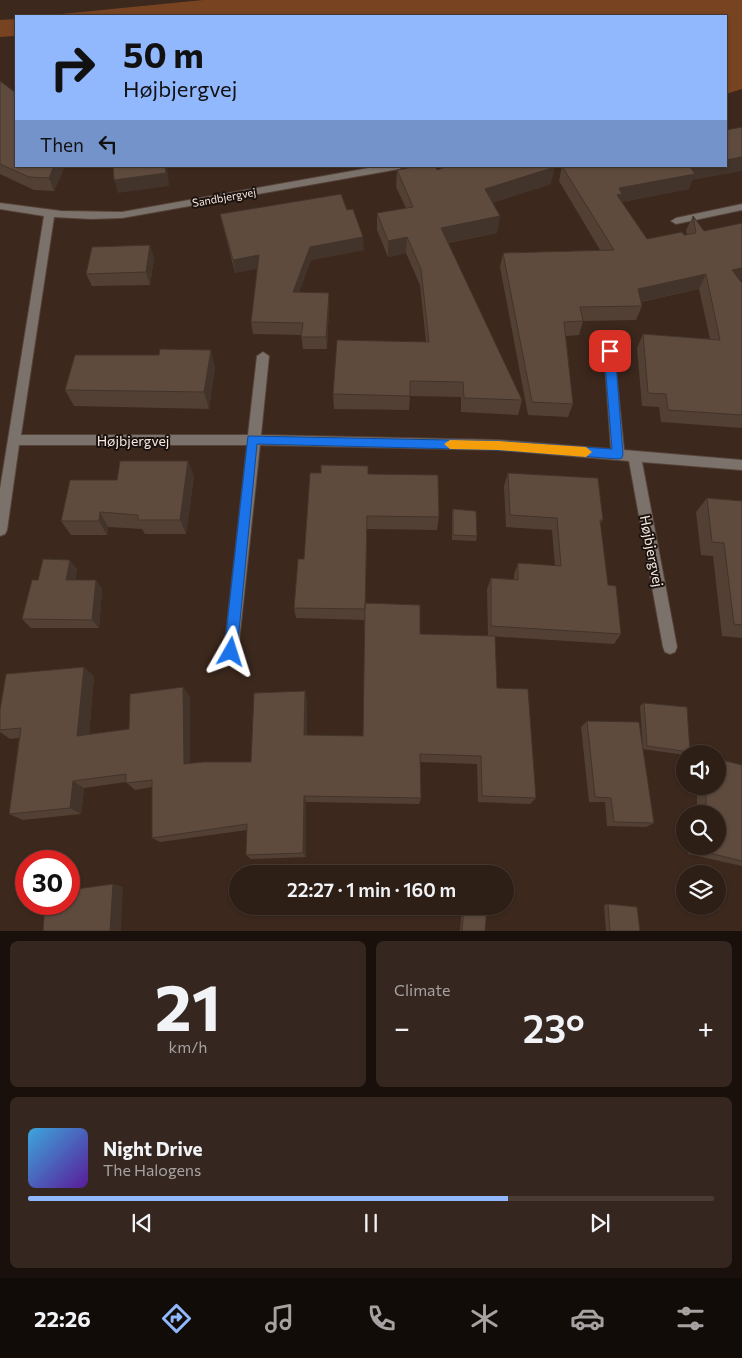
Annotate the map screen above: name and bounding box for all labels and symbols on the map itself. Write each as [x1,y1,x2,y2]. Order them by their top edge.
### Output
street label: Sandbjergvej [191,185,257,209]
pin [589,330,631,372]
street label: Højbjergvej [97,432,169,449]
street label: Højbjergvej [637,514,667,588]
position arrow [204,625,256,677]
speed limit sign: 30 [15,850,80,915]

